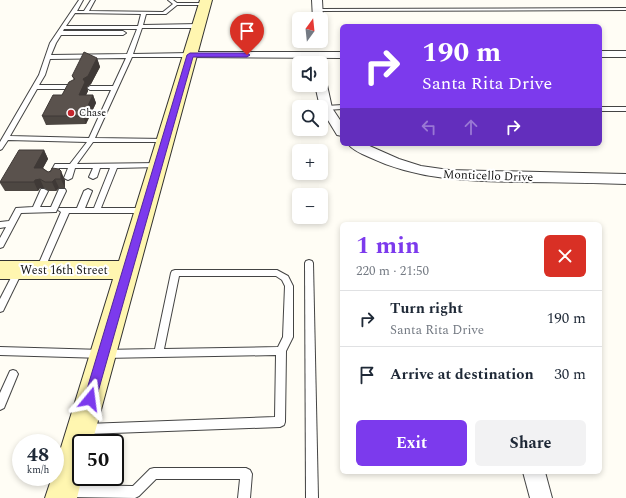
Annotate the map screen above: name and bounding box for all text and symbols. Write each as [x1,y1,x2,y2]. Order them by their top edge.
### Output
north arrow [292,12,328,48]
map controls [292,12,328,224]
pin [230,14,264,55]
icon: arrive [236,20,258,42]
text: 190 m [422,31,501,74]
icon: right [356,40,408,92]
button: sound [292,56,328,92]
text: Santa Rita Drive [422,70,552,97]
button: search [292,100,328,136]
place label: Chase [79,105,106,121]
marker: Chase [66,108,76,118]
icon: left [418,116,440,138]
icon: ahead [460,116,482,138]
icon: right [502,116,524,138]
button: + [292,144,328,180]
street label: Monticello Drive [442,165,534,187]
button: − [292,188,328,224]
text: 1 min [356,228,420,264]
button: close [544,235,586,277]
street label: West 16th Street [20,261,108,280]
text: 220 m · 21:50 [356,261,429,281]
text: Turn right [390,297,463,320]
text: 190 m [547,307,586,330]
icon: right [356,308,378,330]
text: Santa Rita Drive [390,320,484,340]
text: Arrive at destination [390,363,534,386]
text: 30 m [554,363,586,386]
icon: arrive [356,364,378,386]
position arrow [69,378,111,420]
button: Exit [356,420,467,466]
button: Share [475,420,586,466]
speed limit sign: 50 [72,434,124,486]
text: 48 [27,440,49,470]
text: km/h [27,462,49,478]

